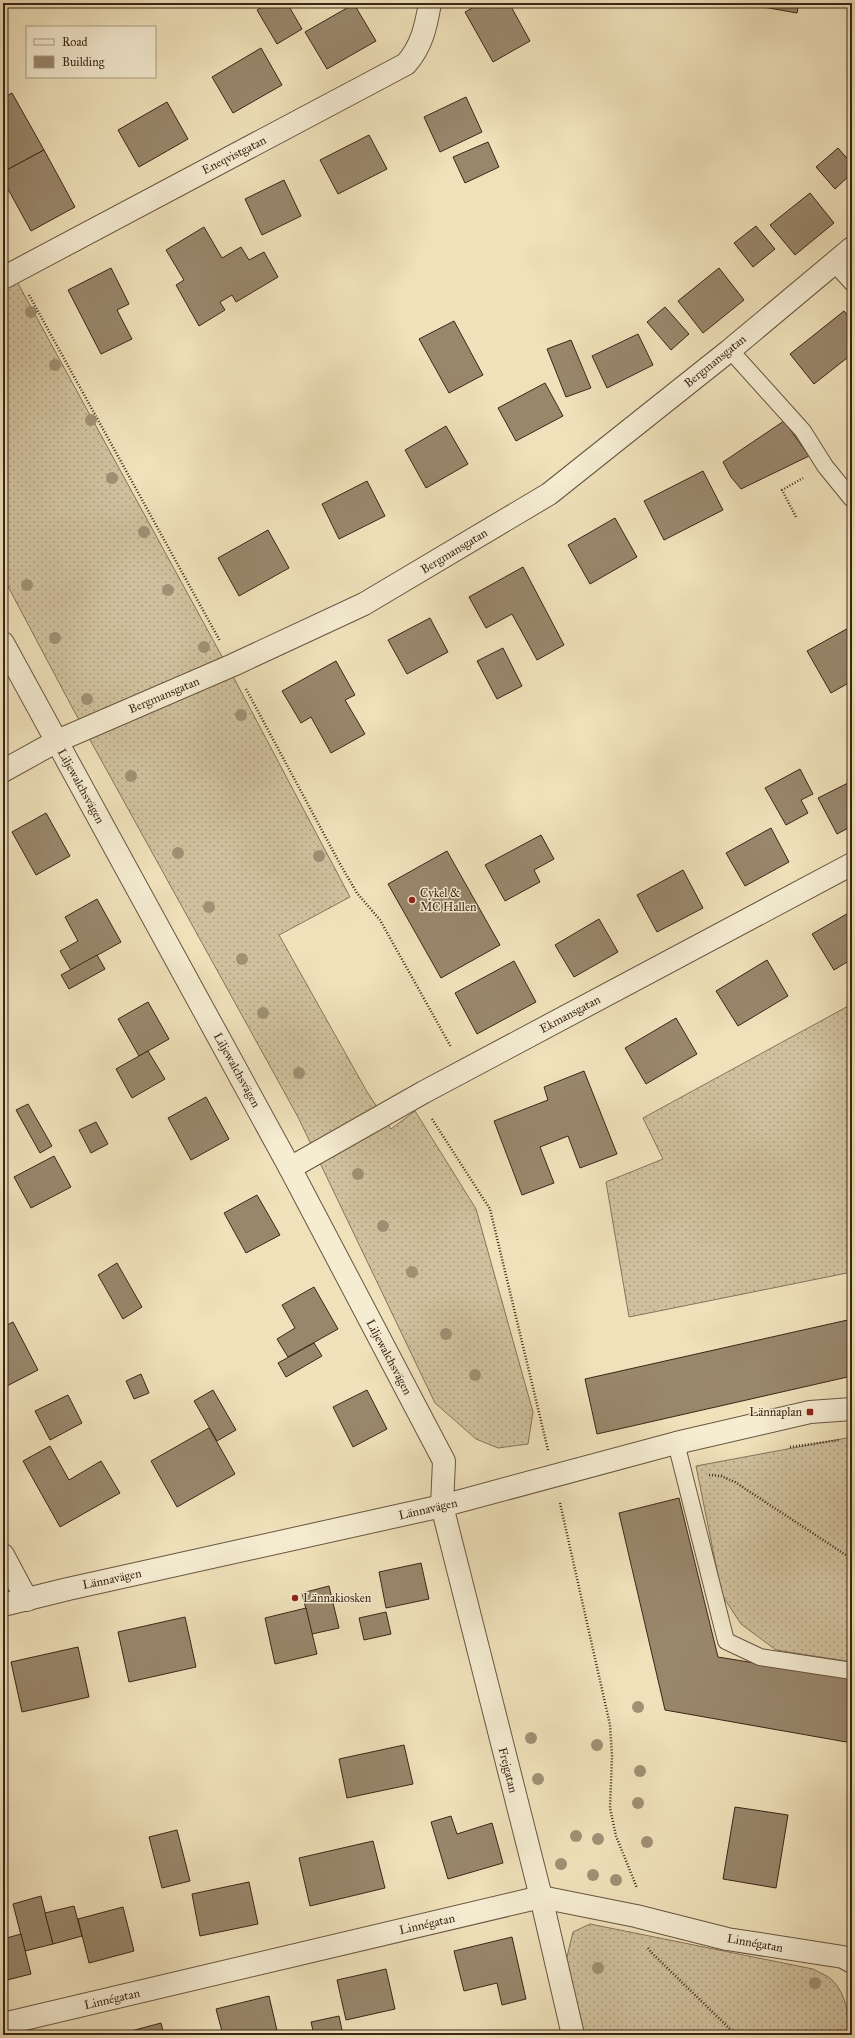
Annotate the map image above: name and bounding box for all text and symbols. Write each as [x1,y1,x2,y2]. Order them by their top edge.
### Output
legend [26,26,156,78]
text: Road [62,35,88,49]
text: Building [62,55,105,70]
street label: Eneqvistgatan [200,133,269,178]
street label: Bergmansgatan [681,331,750,391]
street label: Bergmansgatan [418,525,491,577]
street label: Bergmansgatan [127,674,202,717]
street label: Liljewalchsvägen [54,746,108,827]
place label: Cykel & MC Hallen [420,886,477,914]
marker: Cykel & MC Hallen [407,895,417,905]
street label: Ekmansgatan [537,992,604,1037]
street label: Liljewalchsvägen [210,1030,264,1111]
street label: Liljewalchsvägen [362,1317,415,1398]
place label: Lännaplan [749,1405,803,1419]
marker: Lännaplan [805,1407,815,1417]
street label: Lännavägen [397,1495,459,1524]
street label: Lännavägen [81,1566,143,1593]
place label: Lännakiosken [303,1591,372,1605]
marker: Lännakiosken [290,1593,300,1603]
street label: Frejgatan [495,1746,521,1795]
street label: Linnégatan [398,1911,457,1938]
street label: Linnégatan [726,1931,785,1956]
street label: Linnégatan [83,1986,142,2013]

